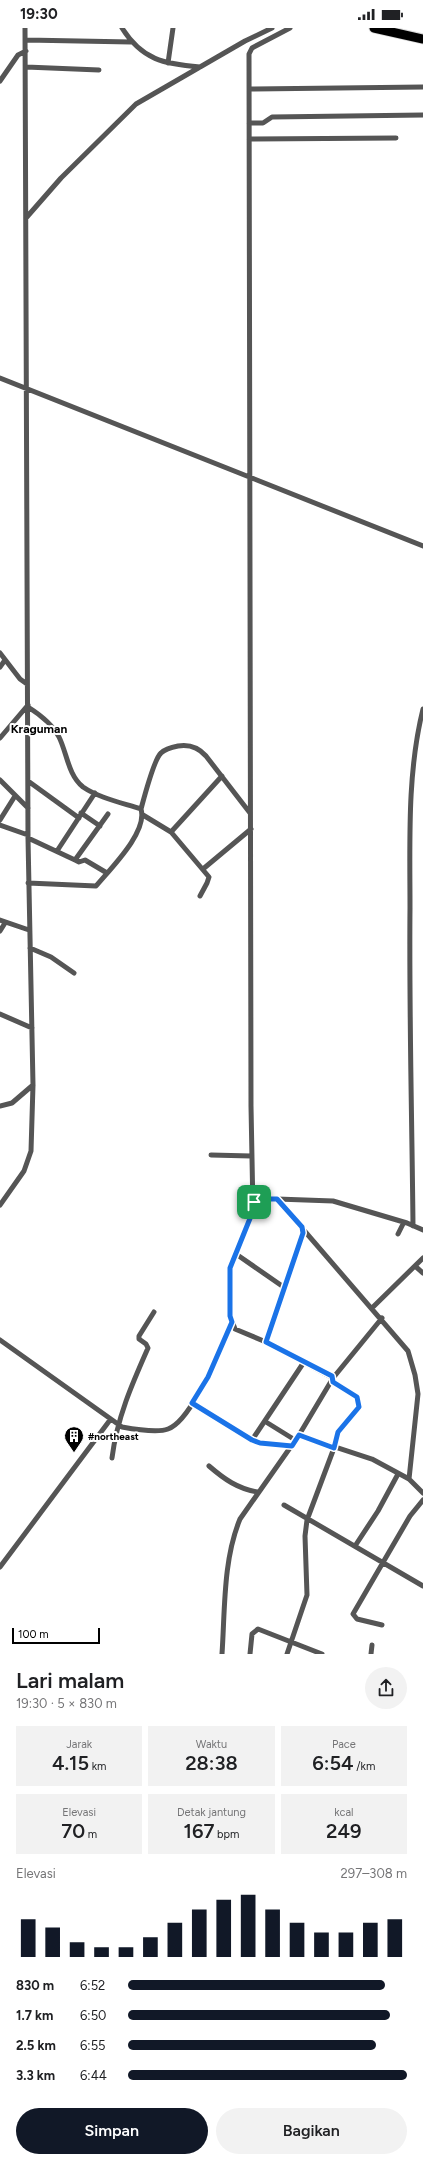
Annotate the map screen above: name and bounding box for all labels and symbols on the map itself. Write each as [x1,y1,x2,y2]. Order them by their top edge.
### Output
district label: Kraguman [11,722,67,736]
pin [237,1185,271,1219]
building icon: #northeast [63,1425,85,1453]
place label: #northeast [88,1430,139,1443]
scale bar [12,1626,100,1645]

